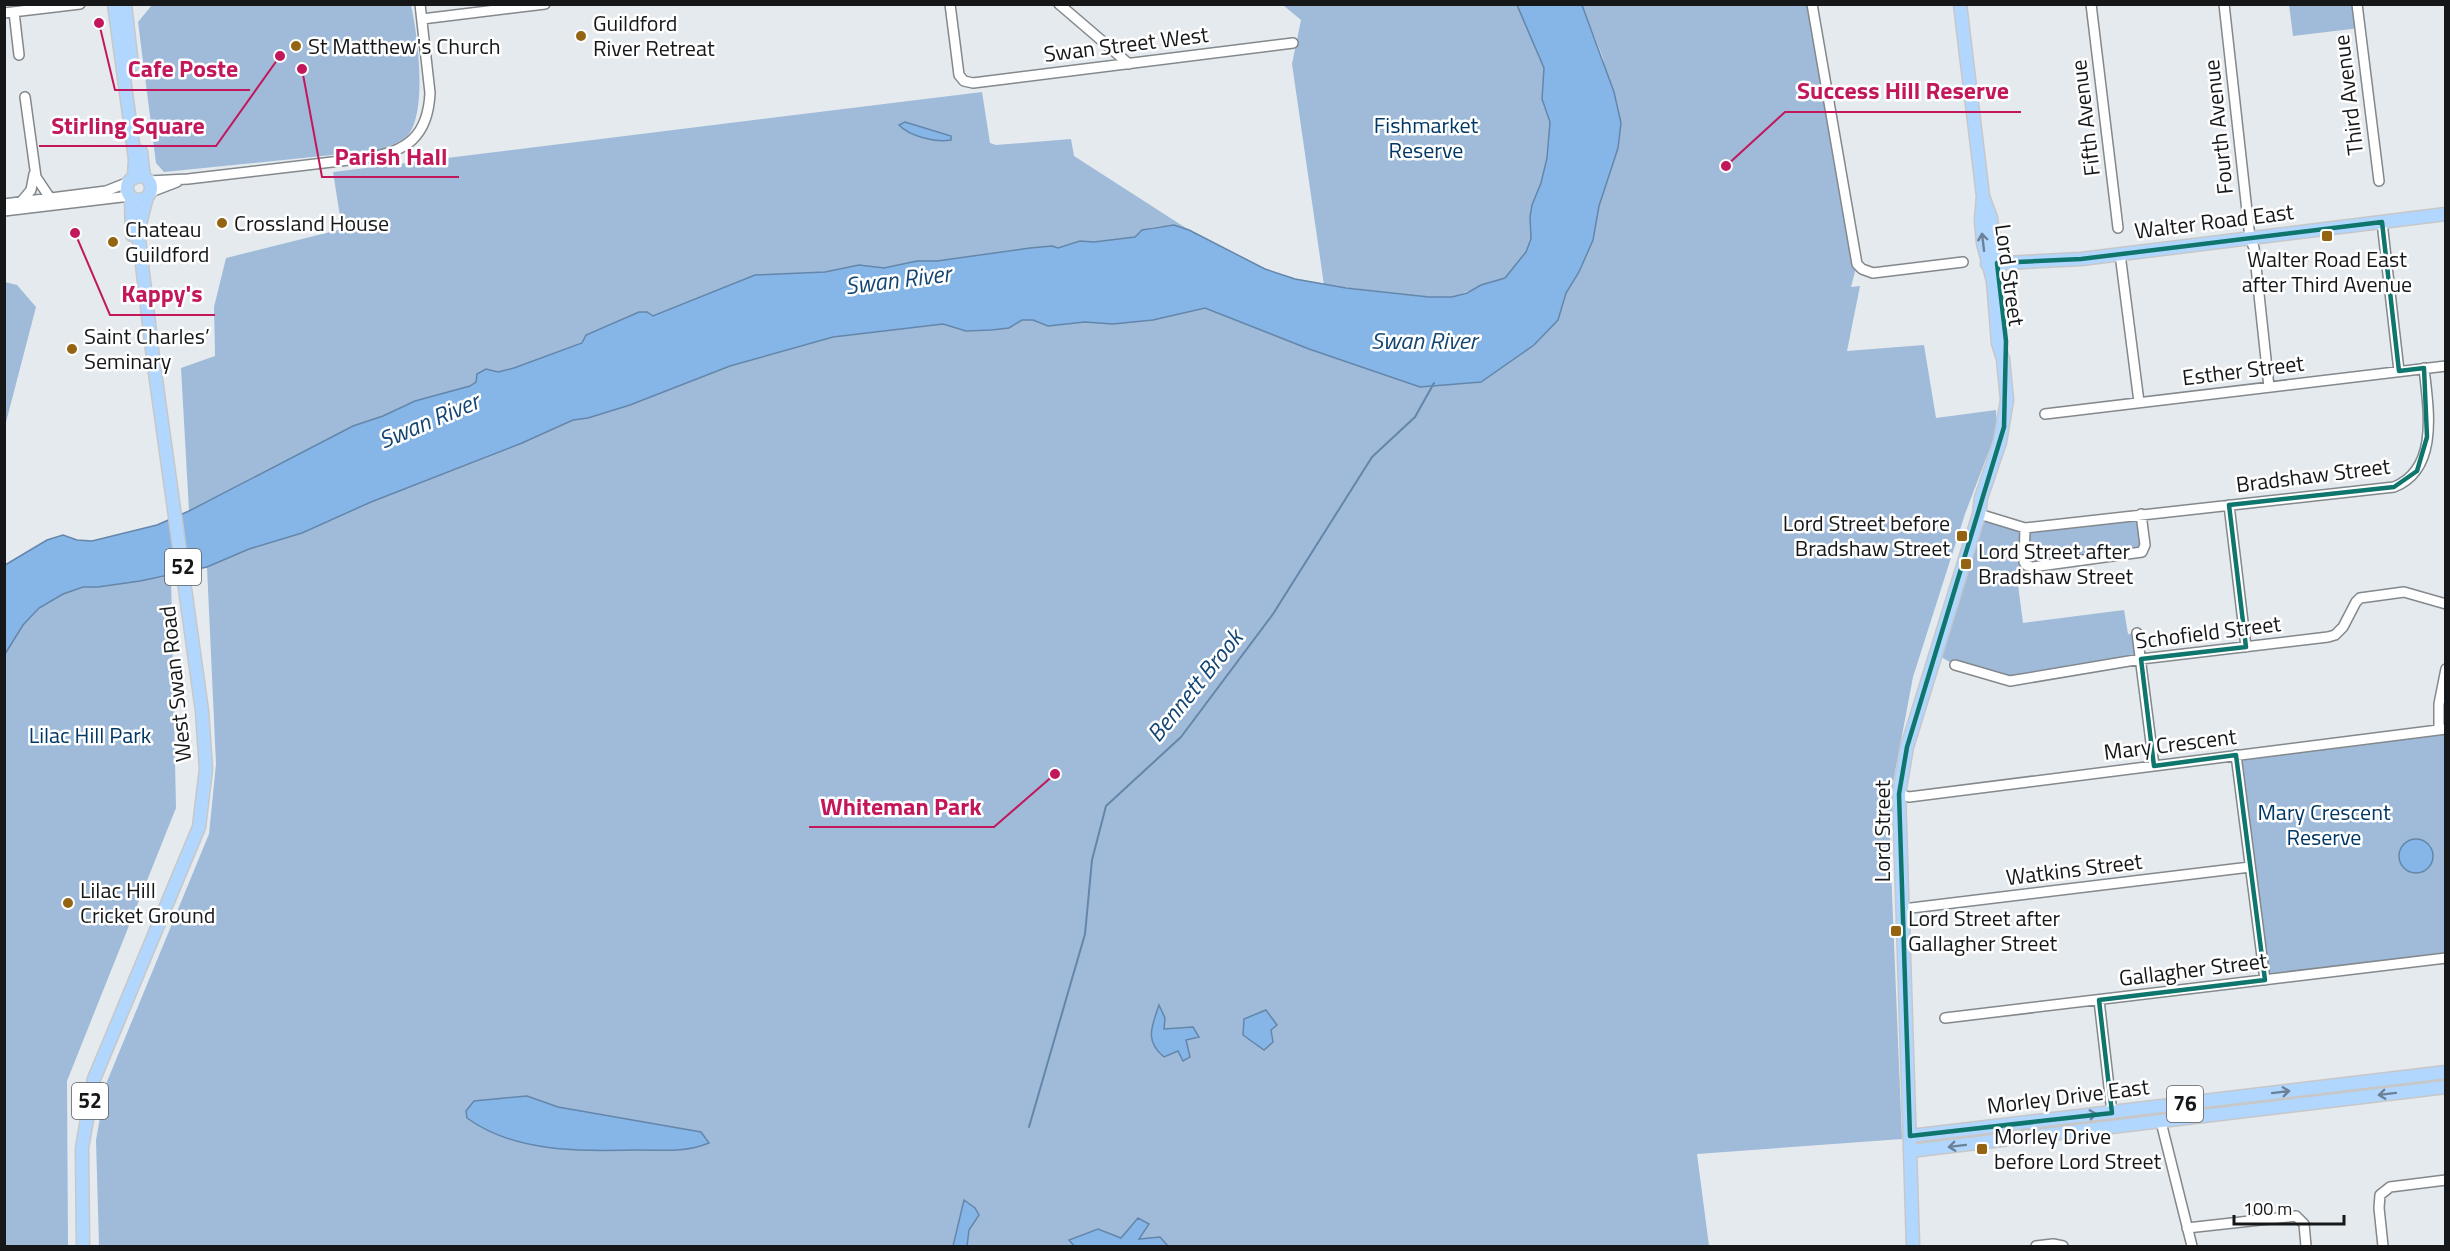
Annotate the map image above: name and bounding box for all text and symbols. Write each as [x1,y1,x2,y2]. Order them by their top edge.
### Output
place label: Guildford River Retreat [593,6,715,65]
street label: Swan Street West [1042,17,1211,71]
place label: St Matthew's Church [308,29,501,63]
marker: Guildford River Retreat [574,29,588,43]
street label: Third Avenue [2324,33,2372,157]
marker: St Matthew's Church [289,39,303,53]
callout: Cafe Poste [115,48,250,90]
text: Cafe Poste [128,50,238,86]
street label: Fifth Avenue [2061,58,2109,178]
street label: Fourth Avenue [2194,58,2242,196]
callout: Success Hill Reserve [1785,70,2021,112]
text: Success Hill Reserve [1797,72,2009,108]
callout: Stirling Square [39,104,216,146]
text: Stirling Square [51,107,205,143]
park label: Fishmarket Reserve [1374,108,1479,167]
callout: Parish Hall [322,135,459,177]
text: Parish Hall [335,138,447,174]
street label: Walter Road East [2132,194,2296,248]
place label: Crossland House [234,206,389,240]
place label: Chateau Guildford [125,212,209,271]
marker: Crossland House [215,216,229,230]
street label: Lord Street [1986,222,2034,328]
marker: Walter Road East after Third Avenue [2320,229,2334,243]
one-way arrow [1977,233,1988,253]
marker: Chateau Guildford [106,235,120,249]
place label: Walter Road East after Third Avenue [2242,242,2412,301]
water label: Swan River [843,254,956,303]
callout: Kappy's [110,273,215,315]
text: Kappy's [121,275,203,311]
place label: Saint Charles’ Seminary [84,319,210,378]
water label: Swan River [1371,322,1480,358]
marker: Saint Charles’ Seminary [65,342,79,356]
street label: Esther Street [2180,346,2306,394]
water label: Swan River [373,381,488,457]
street label: Bradshaw Street [2234,449,2392,501]
place label: Lord Street before Bradshaw Street [1783,506,1950,565]
marker: Lord Street before Bradshaw Street [1955,529,1969,543]
place label: Lord Street after Bradshaw Street [1978,534,2133,593]
road number: 52 [165,549,201,585]
marker: Lord Street after Bradshaw Street [1959,557,1973,571]
street label: West Swan Road [150,604,200,764]
street label: Schofield Street [2133,606,2283,658]
water label: Bennett Brook [1137,619,1253,750]
park label: Lilac Hill Park [29,718,152,752]
street label: Mary Crescent [2102,719,2238,769]
street label: Lord Street [1865,779,1899,882]
callout: Whiteman Park [809,785,994,827]
text: Whiteman Park [820,788,982,824]
park label: Mary Crescent Reserve [2257,795,2391,854]
street label: Watkins Street [2004,844,2144,894]
place label: Lilac Hill Cricket Ground [80,873,215,932]
marker: Lilac Hill Cricket Ground [61,896,75,910]
place label: Lord Street after Gallagher Street [1908,901,2061,960]
marker: Lord Street after Gallagher Street [1889,924,1903,938]
street label: Gallagher Street [2117,943,2269,995]
street label: Morley Drive East [1985,1069,2151,1123]
road number: 52 [72,1083,108,1119]
road number: 76 [2167,1086,2203,1122]
one-way arrow [2271,1086,2291,1097]
one-way arrow [2378,1089,2398,1100]
one-way arrow [2077,1110,2097,1121]
place label: Morley Drive before Lord Street [1994,1119,2162,1178]
one-way arrow [1948,1140,1968,1151]
marker: Morley Drive before Lord Street [1975,1142,1989,1156]
scale bar [2234,1188,2344,1226]
text: 100 m [2243,1195,2292,1222]

